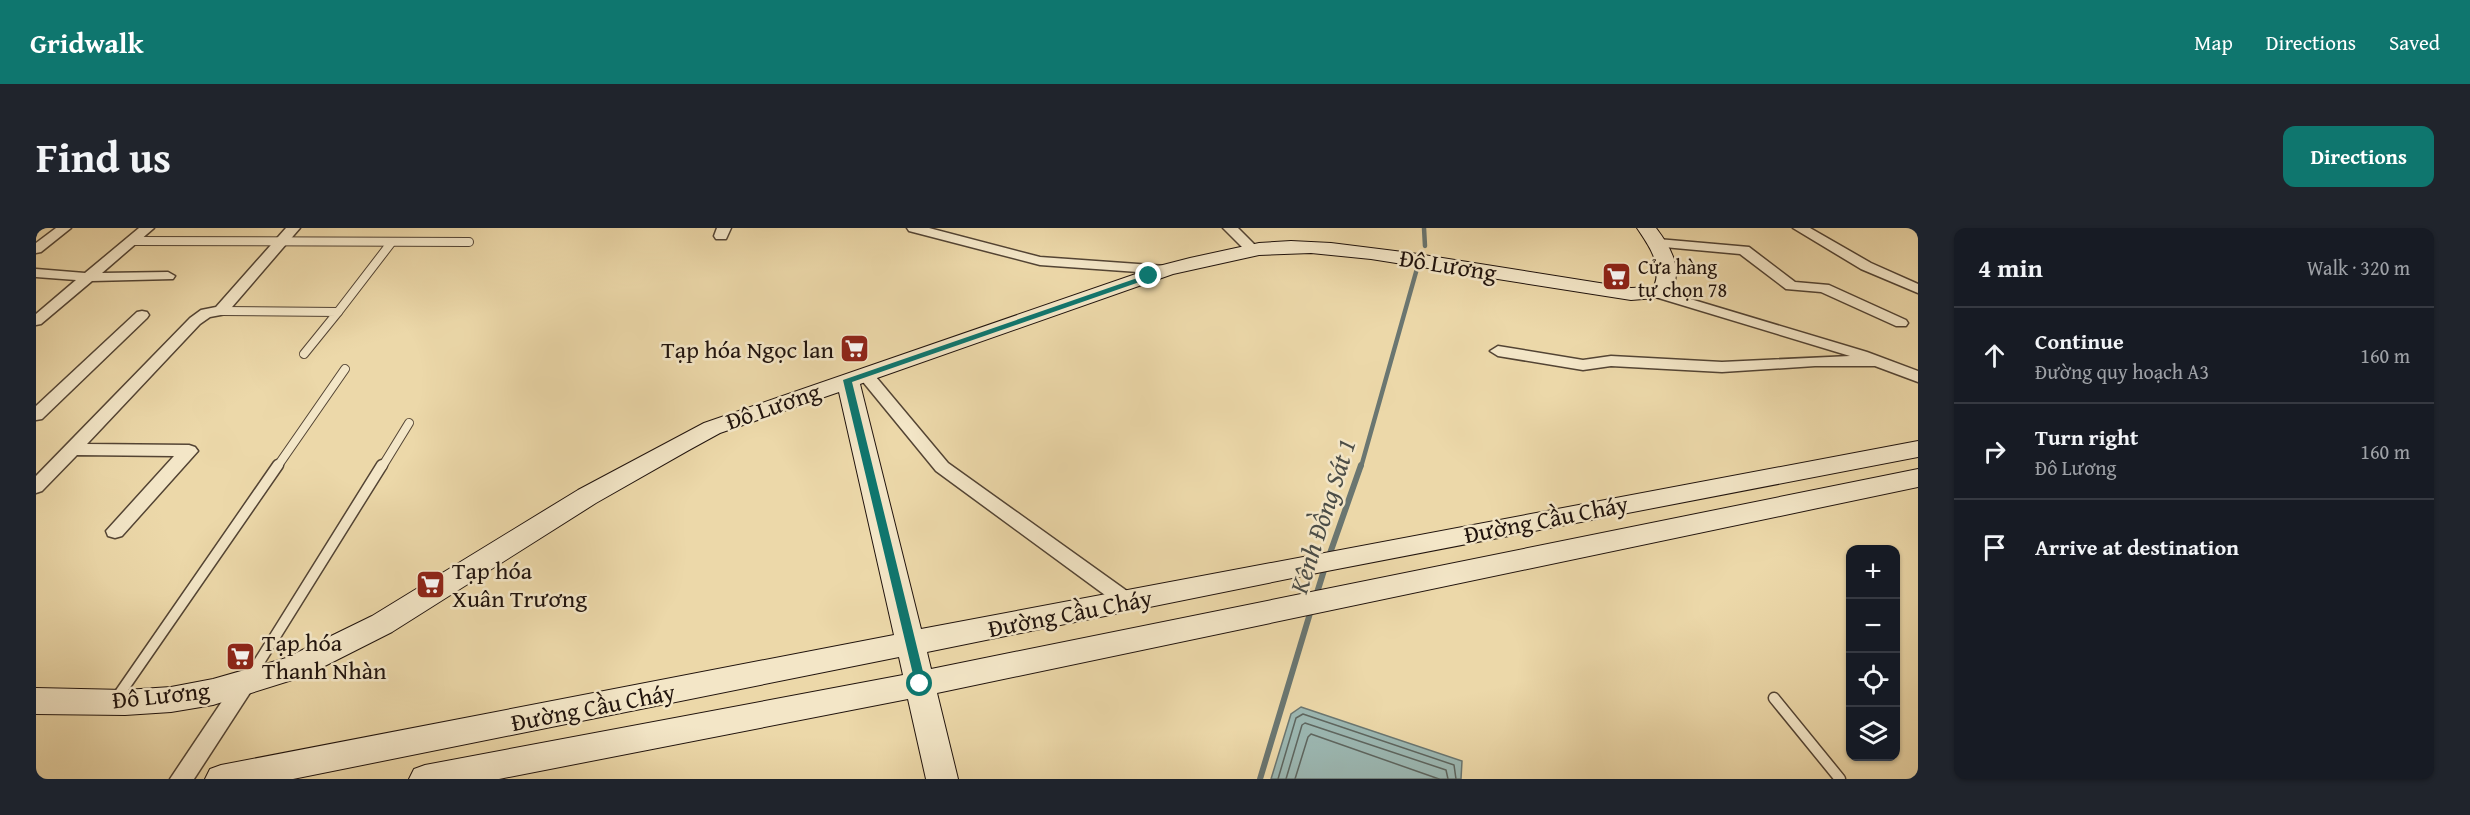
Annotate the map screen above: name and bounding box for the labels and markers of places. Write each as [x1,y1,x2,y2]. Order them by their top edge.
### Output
place label: Cửa hàng tự chọn 78 [1638,252,1727,304]
supermarket icon: Cửa hàng tự chọn 78 [1601,261,1633,293]
place label: Tạp hóa Ngọc lan [661,332,835,367]
supermarket icon: Tạp hóa Ngọc lan [839,333,871,365]
place label: Tạp hóa Xuân Trương [452,553,587,616]
supermarket icon: Tạp hóa Xuân Trương [415,568,447,600]
place label: Tạp hóa Thanh Nhàn [262,625,387,688]
supermarket icon: Tạp hóa Thanh Nhàn [225,640,257,672]

